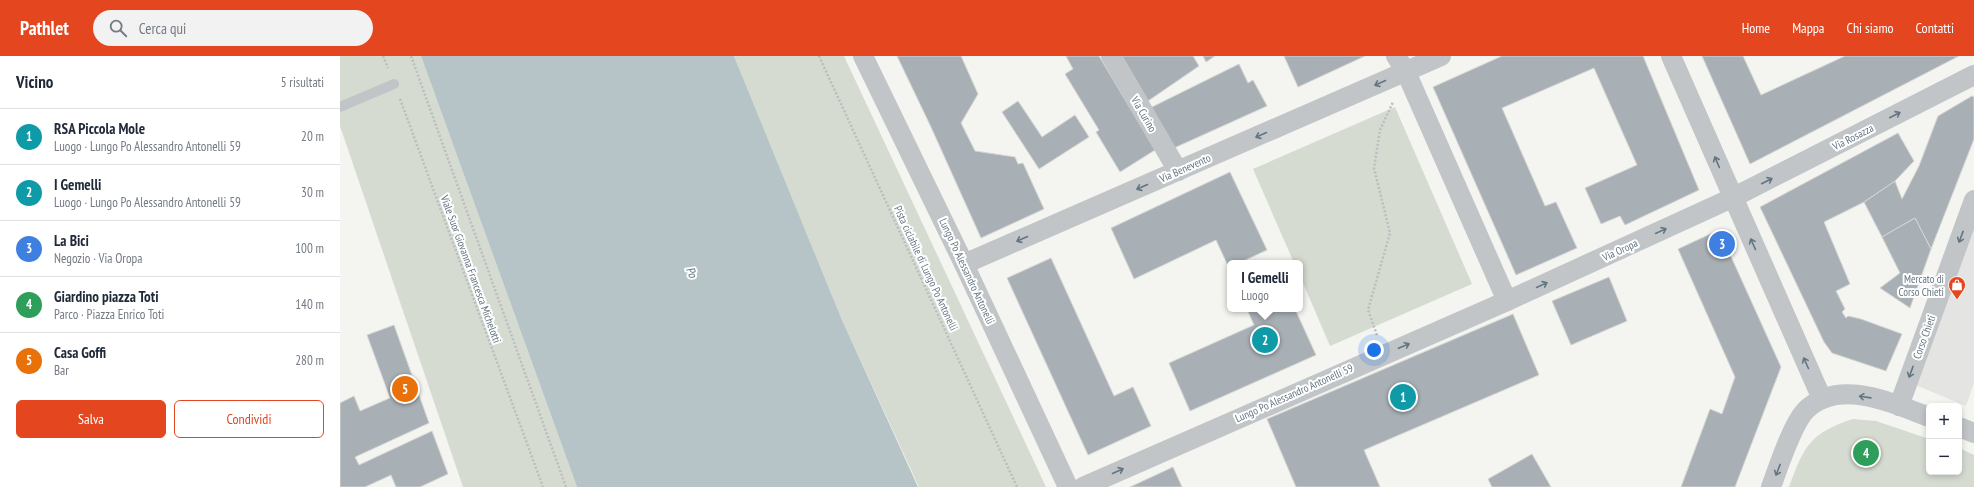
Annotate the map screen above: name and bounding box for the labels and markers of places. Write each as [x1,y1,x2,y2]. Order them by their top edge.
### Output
pin: 3 [1709,229,1735,259]
place label: Mercato di Corso Chieti [1898,272,1944,299]
shop icon: Mercato di Corso Chieti [1947,275,1967,300]
pin: 2 [1252,325,1278,355]
pin: 5 [392,374,418,404]
pin: 1 [1390,382,1416,412]
pin: 4 [1853,438,1879,468]

